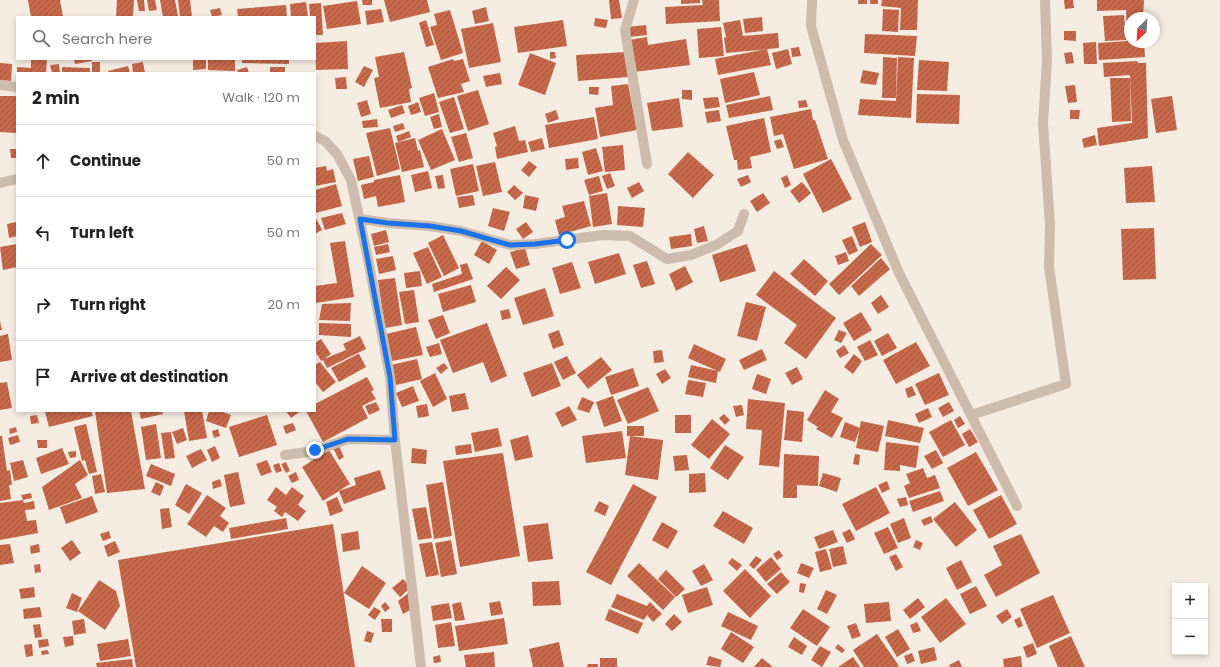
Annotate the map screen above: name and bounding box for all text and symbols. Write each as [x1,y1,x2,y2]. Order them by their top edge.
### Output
north arrow [1124,12,1160,48]
search box [16,16,316,60]
icon: search [30,27,52,49]
text: Search here [62,28,152,49]
text: 2 min [32,86,80,110]
text: Walk · 120 m [222,88,300,107]
icon: ahead [32,150,54,172]
text: Continue [70,150,141,171]
text: 50 m [267,151,300,170]
icon: left [32,222,54,244]
text: Turn left [70,222,134,243]
text: 50 m [267,223,300,242]
route start [558,231,576,249]
icon: right [32,294,54,316]
text: Turn right [70,294,146,315]
text: 20 m [267,295,300,314]
icon: arrive [32,366,54,388]
text: Arrive at destination [70,366,228,387]
route end [306,441,324,459]
map controls [1172,583,1208,655]
button: + [1172,583,1208,619]
button: − [1172,619,1208,655]

